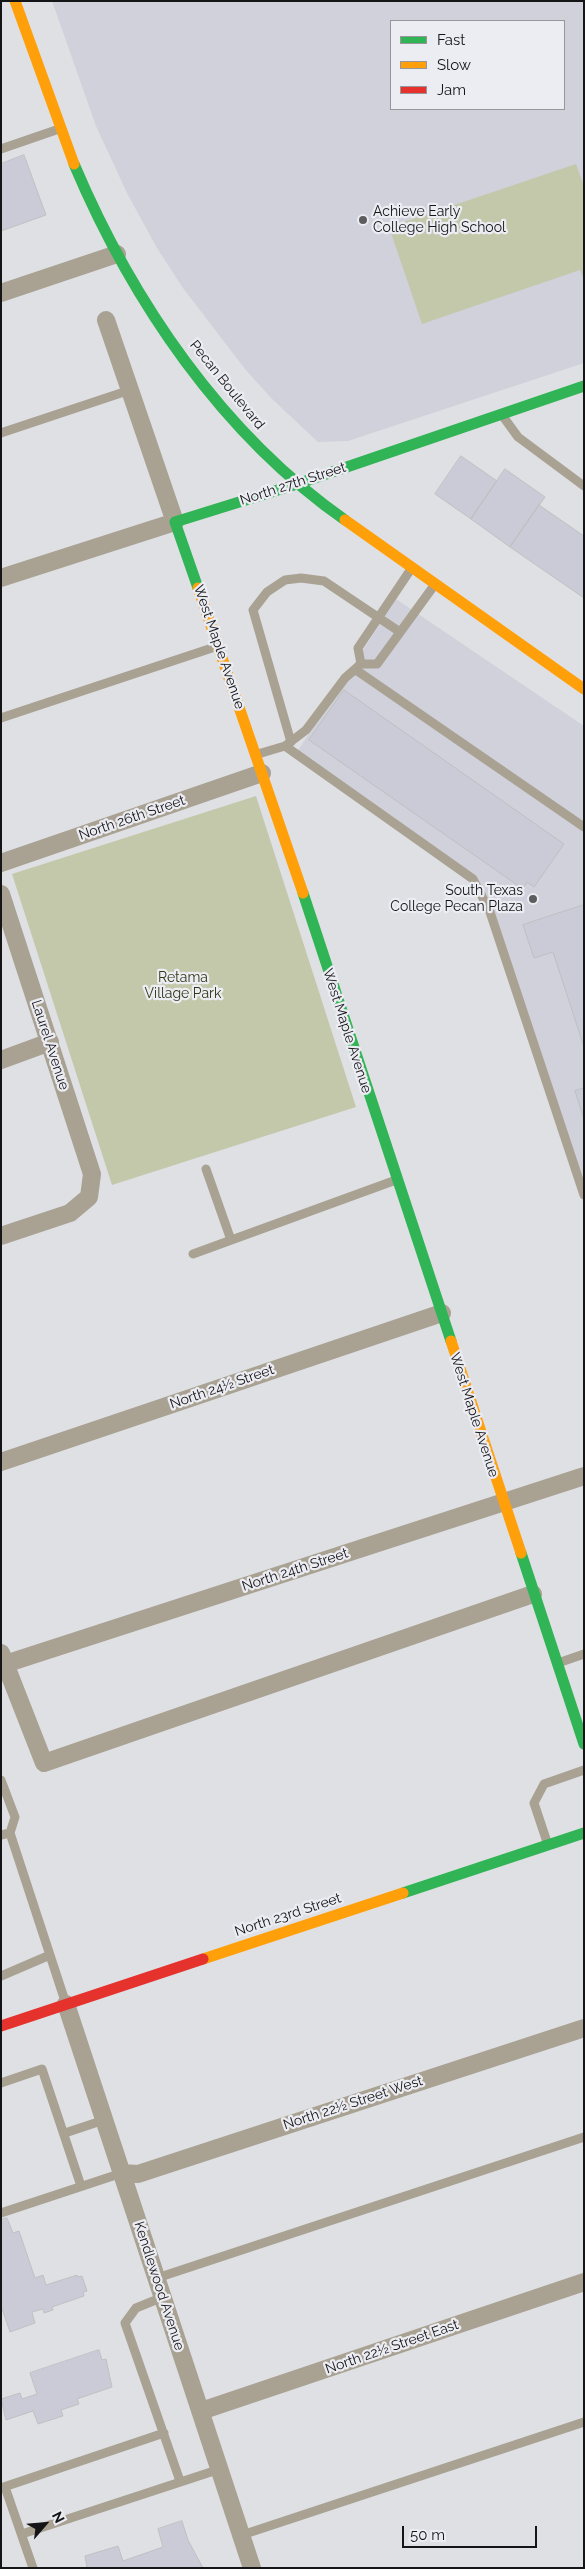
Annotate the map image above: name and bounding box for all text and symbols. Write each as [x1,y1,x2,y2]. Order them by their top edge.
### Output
legend [390,20,565,110]
text: Fast [437,31,465,49]
text: Slow [437,56,471,74]
text: Jam [437,81,466,99]
place label: Achieve Early College High School [373,204,506,236]
marker: Achieve Early College High School [357,214,369,226]
street label: Pecan Boulevard [186,337,268,433]
street label: North 27th Street [238,459,348,509]
street label: West Maple Avenue [190,583,248,711]
street label: North 26th Street [77,792,187,844]
place label: South Texas College Pecan Plaza [390,883,523,916]
marker: South Texas College Pecan Plaza [527,893,539,905]
street label: West Maple Avenue [319,967,375,1095]
park label: Retama Village Park [145,970,221,1002]
street label: Laurel Avenue [28,998,72,1092]
street label: West Maple Avenue [446,1351,502,1479]
street label: North 24½ Street [168,1361,276,1413]
street label: North 24th Street [240,1545,350,1595]
street label: North 23rd Street [233,1890,343,1940]
street label: North 22½ Street West [281,2073,425,2133]
street label: Kendlewood Avenue [130,2219,188,2353]
street label: North 22½ Street East [323,2316,461,2378]
north arrow [20,2499,70,2549]
text: N [49,2509,68,2526]
scale bar [405,2516,540,2548]
text: 50 m [410,2526,445,2544]

